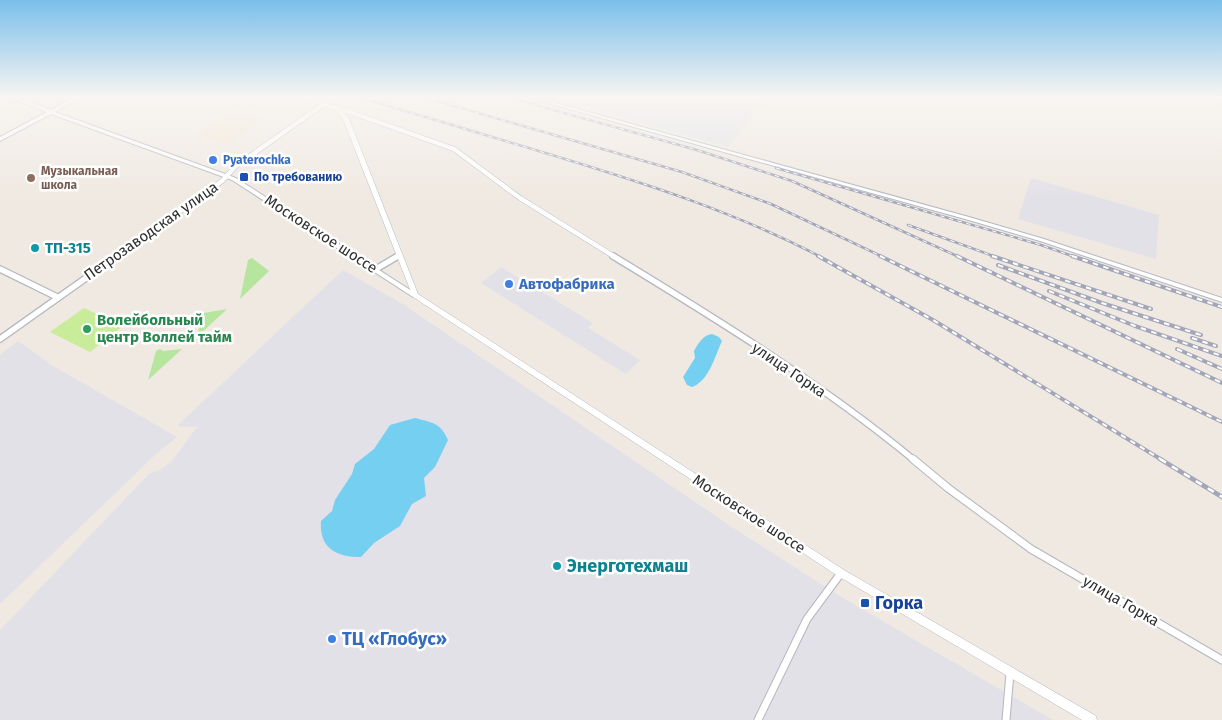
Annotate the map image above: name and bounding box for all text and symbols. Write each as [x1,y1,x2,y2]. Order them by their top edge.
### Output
place label: Pyaterochka [223,153,291,167]
marker: Pyaterochka [207,154,219,166]
place label: Музыкальная школа [41,164,118,192]
place label: По требованию [254,170,342,184]
marker: По требованию [238,171,250,183]
marker: Музыкальная школа [25,172,37,184]
street label: Петрозаводская улица [80,178,222,284]
street label: Московское шоссе [261,191,381,277]
place label: ТП-315 [45,239,91,257]
marker: ТП-315 [29,242,41,254]
place label: Автофабрика [518,275,615,293]
marker: Автофабрика [503,278,515,290]
place label: Волейбольный центр Воллей тайм [97,311,232,346]
marker: Волейбольный центр Воллей тайм [81,323,93,335]
street label: улица Горка [749,339,829,401]
street label: Московское шоссе [689,471,809,557]
place label: Энерготехмаш [567,555,688,577]
marker: Энерготехмаш [551,560,563,572]
street label: улица Горка [1080,572,1162,630]
place label: Горка [875,592,923,614]
marker: Горка [859,597,871,609]
place label: ТЦ «Глобус» [342,628,447,650]
marker: ТЦ «Глобус» [326,633,338,645]

